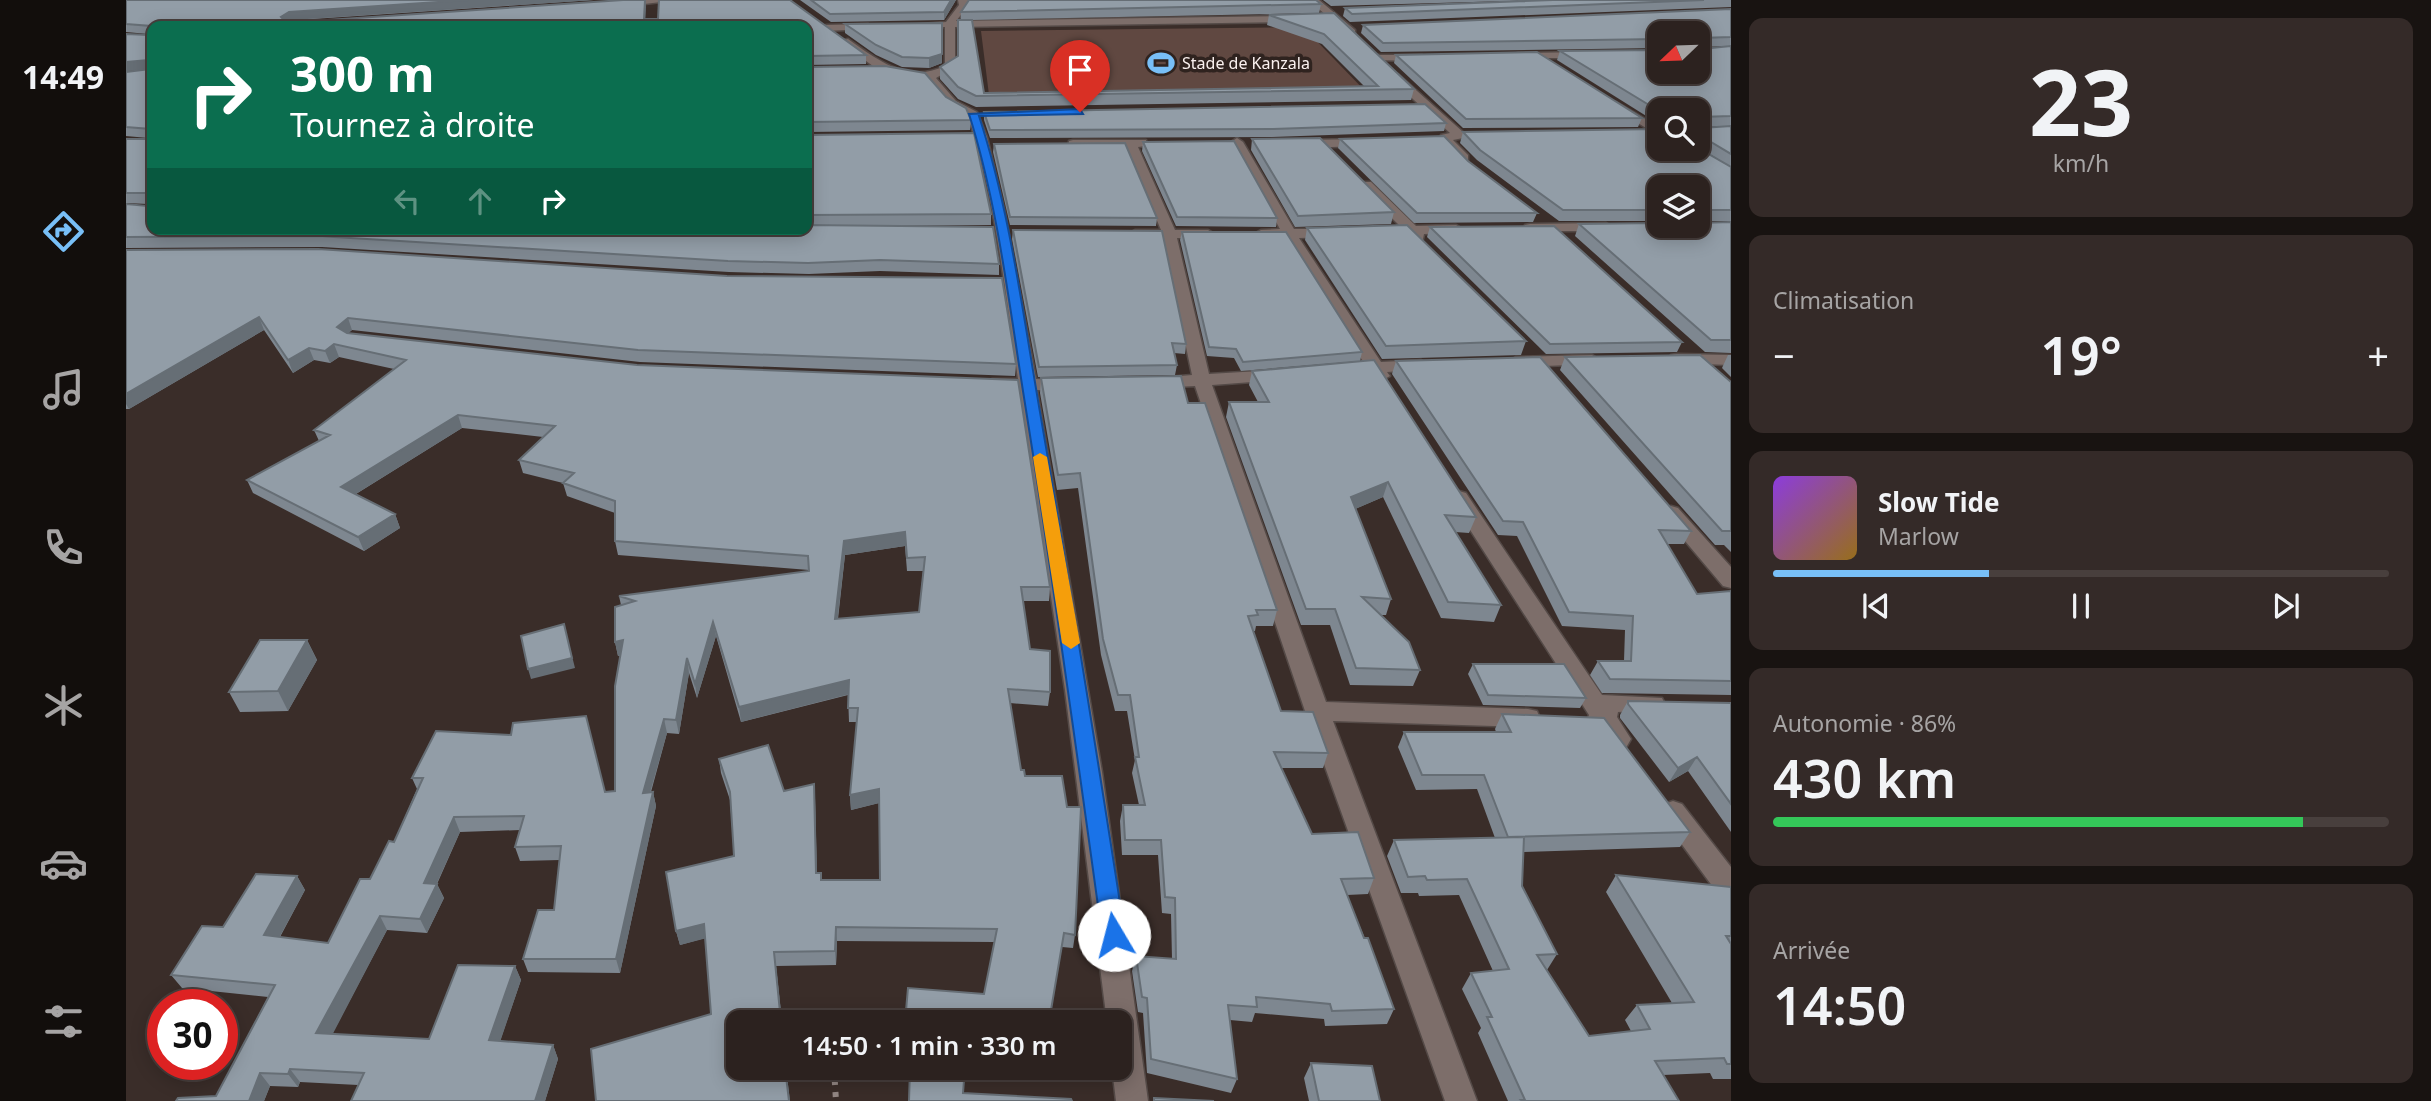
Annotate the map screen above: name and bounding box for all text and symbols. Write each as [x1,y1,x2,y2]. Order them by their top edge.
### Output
north arrow [1647,21,1710,84]
map controls [1647,21,1710,238]
text: 23 [2029,39,2133,163]
text: 300 m [290,40,435,106]
pin [1050,40,1110,112]
sports icon: Stade de Kanzala [1146,48,1176,78]
icon: right [175,49,266,140]
icon: arrive [1061,51,1099,89]
place label: Stade de Kanzala [1182,52,1310,74]
text: 14:49 [22,55,104,98]
button: search [1647,98,1710,161]
text: Tournez à droite [290,103,535,146]
text: km/h [2053,147,2109,179]
button: layers [1647,175,1710,238]
icon: left [388,182,426,220]
icon: ahead [461,182,499,220]
icon: right [534,182,572,220]
icon: directions [39,207,88,256]
text: Climatisation [1773,284,1914,316]
text: 19° [2040,319,2122,390]
text: − [1773,329,1795,381]
text: + [2367,329,2389,381]
icon: music [39,365,88,414]
text: Slow Tide [1878,484,2000,520]
text: Marlow [1878,520,1959,552]
icon: phone [39,523,88,572]
icon: previous [1857,587,1895,625]
icon: pause [2062,587,2100,625]
icon: next [2267,587,2305,625]
icon: climate [39,681,88,730]
text: Autonomie · 86% [1773,707,1956,739]
text: 430 km [1773,742,1956,813]
icon: car [39,839,88,888]
position arrow [1077,898,1151,972]
text: Arrivée [1773,934,1850,966]
text: 14:50 [1773,969,1906,1040]
speed limit sign: 30 [147,989,238,1080]
icon: filters [39,997,88,1046]
text: 14:50 · 1 min · 330 m [802,1027,1056,1063]

